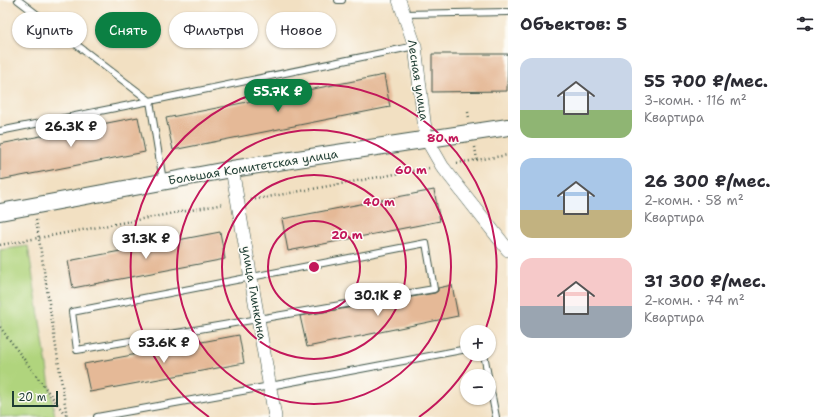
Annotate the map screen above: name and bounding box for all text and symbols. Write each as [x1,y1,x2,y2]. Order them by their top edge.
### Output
chip: Купить [12,12,87,48]
chip: Снять [95,12,161,48]
chip: Фильтры [169,12,258,48]
chip: Новое [266,12,336,48]
text: Объектов: 5 [520,13,627,35]
icon: filters [794,13,816,35]
street label: Лесная улица [404,38,432,122]
text: 55 700 ₽/мес. [644,70,768,92]
icon: home [552,74,600,122]
pin: 55.7K ₽ [241,79,315,113]
text: 55.7K ₽ [253,83,303,100]
text: 3-комн. · 116 m² [644,92,747,109]
text: Квартира [644,109,704,126]
pin: 26.3K ₽ [34,114,108,148]
text: 26.3K ₽ [45,118,97,135]
text: 80 m [427,130,459,146]
street label: Большая Комитетская улица [167,146,340,188]
text: 60 m [395,162,427,178]
text: 26 300 ₽/мес. [644,170,771,192]
icon: home [552,174,600,222]
text: 2-комн. · 58 m² [644,192,744,209]
text: 40 m [363,194,395,210]
text: Квартира [644,209,704,226]
pin: 31.3K ₽ [109,226,183,260]
text: 20 m [331,227,363,243]
text: 31.3K ₽ [122,230,170,247]
street label: улица Глинкина [238,245,270,342]
centre of rings [307,260,321,274]
text: 31 300 ₽/мес. [644,270,766,292]
icon: home [552,274,600,322]
pin: 30.1K ₽ [341,283,415,317]
text: 30.1K ₽ [354,287,402,304]
text: 2-комн. · 74 m² [644,292,745,309]
text: Квартира [644,309,704,326]
map controls [460,325,496,405]
button: + [460,325,496,361]
pin: 53.6K ₽ [127,330,201,364]
text: 53.6K ₽ [138,334,190,351]
button: − [460,369,496,405]
scale bar [12,389,58,408]
text: 20 m [18,390,46,405]

